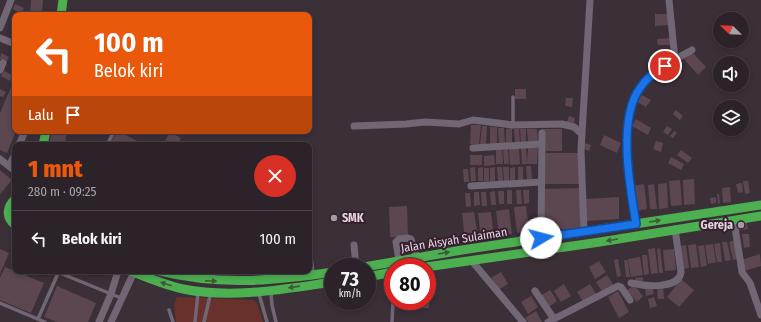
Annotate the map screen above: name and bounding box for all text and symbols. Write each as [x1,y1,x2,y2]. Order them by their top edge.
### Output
north arrow [713,12,749,48]
map controls [713,12,749,136]
text: 100 m [94,26,164,59]
icon: left [28,28,80,80]
pin [648,49,682,83]
icon: arrive [654,55,676,77]
button: sound [713,56,749,92]
text: Belok kiri [94,60,163,82]
button: layers [713,100,749,136]
icon: arrive [62,104,84,126]
text: Lalu [28,106,54,124]
text: 1 mnt [28,155,83,183]
button: close [254,155,296,197]
text: 280 m · 09:25 [28,184,96,199]
place label: SMK [342,211,365,225]
marker: SMK [329,213,339,223]
position arrow [520,217,562,259]
one-way arrow [649,218,662,224]
place label: Gereja [701,218,733,232]
marker: Gereja [736,220,746,230]
street label: Jalan Aisyah Sulaiman [400,225,508,255]
icon: left [28,228,50,250]
text: Belok kiri [62,230,122,248]
text: 100 m [259,230,296,248]
one-way arrow [606,237,618,243]
one-way arrow [438,250,450,256]
speed limit sign: 80 [384,258,436,310]
text: 73 [341,267,359,291]
one-way arrow [205,277,217,284]
one-way arrow [159,280,171,286]
one-way arrow [288,284,300,290]
text: km/h [339,288,361,300]

